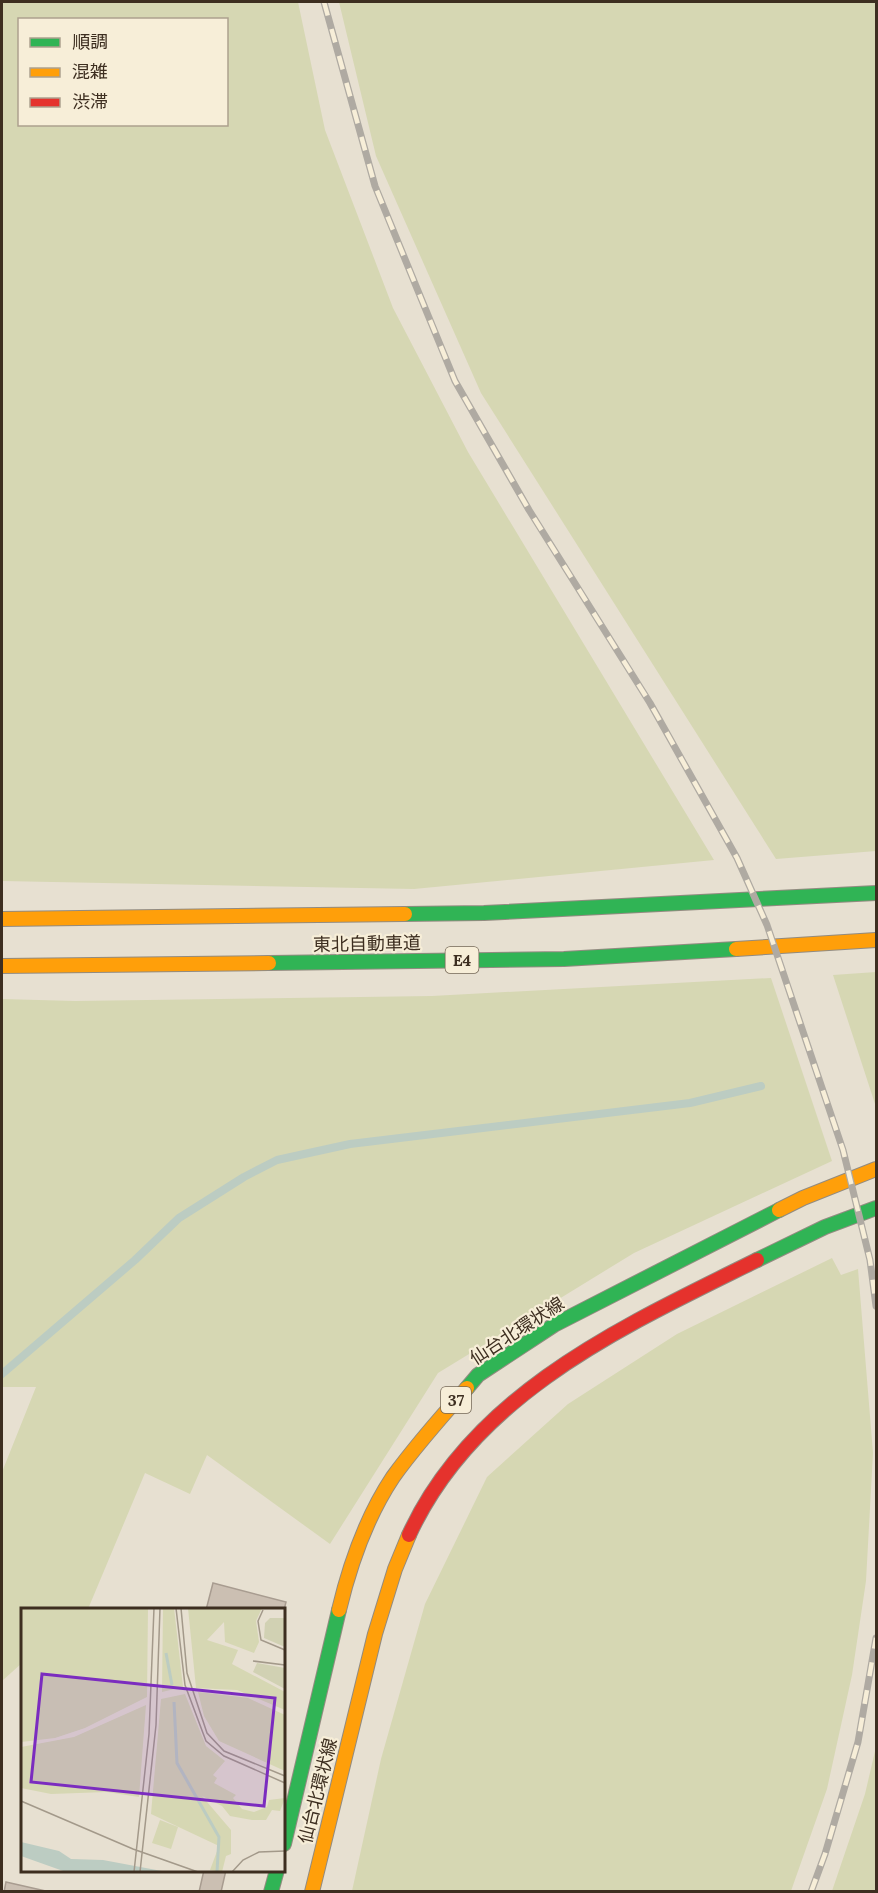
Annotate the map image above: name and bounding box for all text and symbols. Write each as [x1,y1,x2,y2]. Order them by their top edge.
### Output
legend [18,18,228,126]
text: 順調 [72,30,108,53]
text: 混雑 [72,60,108,83]
text: 渋滞 [72,90,108,113]
street label: 東北自動車道 [313,931,421,956]
road number: E4 [446,947,478,973]
street label: 仙台北環状線 [465,1292,568,1370]
road number: 37 [441,1387,471,1413]
inset map [21,1608,285,1872]
street label: 仙台北環状線 [293,1736,342,1846]

